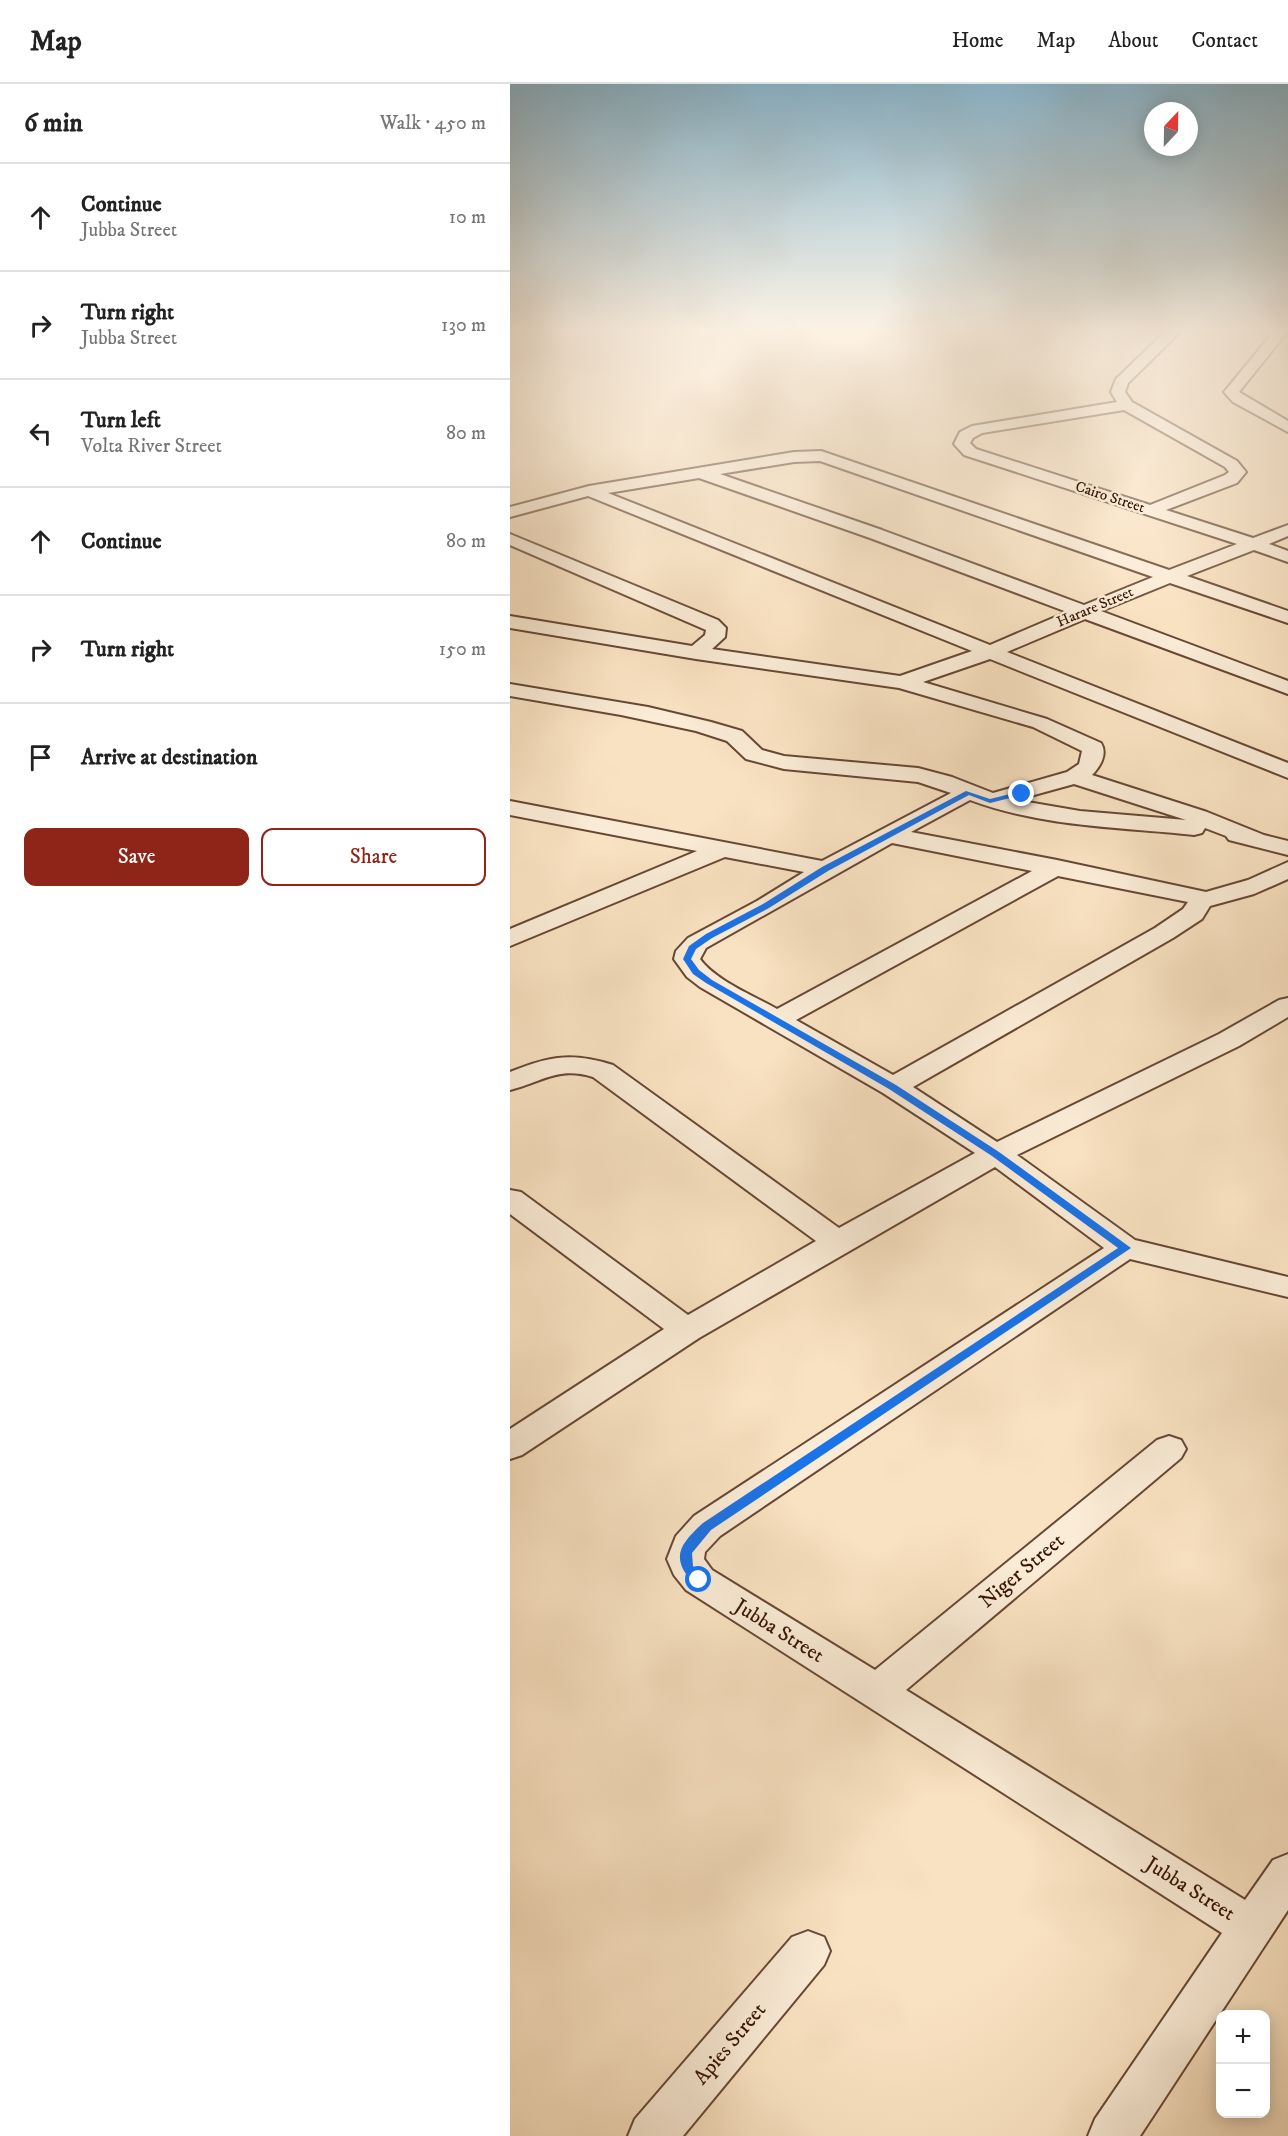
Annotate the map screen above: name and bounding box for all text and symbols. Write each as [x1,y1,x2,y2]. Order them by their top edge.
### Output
text: Map [30,24,82,59]
text: Home [952,28,1004,54]
text: Map [1037,28,1075,54]
text: About [1108,28,1159,54]
text: Contact [1192,28,1258,54]
north arrow [1144,102,1198,156]
text: 6 min [24,107,83,140]
text: Walk · 450 m [380,111,486,136]
text: Continue [81,191,162,218]
icon: ahead [24,201,57,234]
text: 10 m [449,205,486,230]
text: Jubba Street [81,218,177,243]
text: Turn right [81,299,174,326]
icon: right [24,309,57,342]
text: 130 m [441,313,486,338]
text: Jubba Street [81,326,177,351]
text: Turn left [81,407,161,434]
icon: left [24,417,57,450]
text: 80 m [446,421,486,446]
text: Volta River Street [81,434,222,459]
street label: Cairo Street [1073,477,1147,517]
icon: ahead [24,525,57,558]
text: Continue [81,528,162,555]
text: 80 m [446,529,486,554]
street label: Harare Street [1054,582,1136,632]
icon: right [24,633,57,666]
text: Turn right [81,636,174,663]
text: 150 m [439,637,486,662]
icon: arrive [24,741,57,774]
text: Arrive at destination [81,744,258,771]
route end [1008,780,1034,806]
button: Save [24,828,249,886]
button: Share [261,828,486,886]
street label: Niger Street [974,1528,1070,1614]
route start [685,1566,711,1592]
street label: Jubba Street [728,1592,829,1669]
street label: Jubba Street [1139,1850,1240,1927]
street label: Apies Street [688,1997,772,2090]
map controls [1216,2010,1270,2118]
button: + [1216,2010,1270,2064]
button: − [1216,2064,1270,2118]

